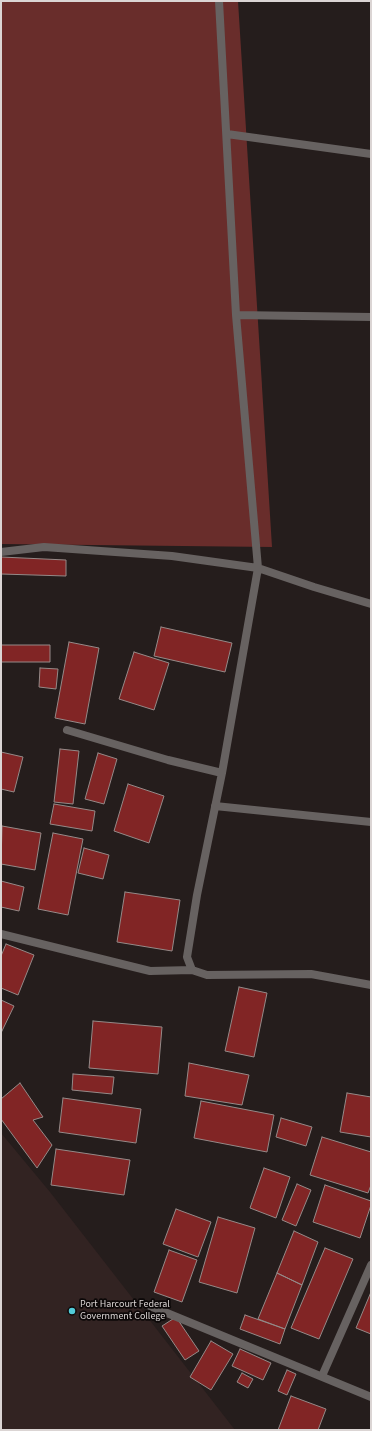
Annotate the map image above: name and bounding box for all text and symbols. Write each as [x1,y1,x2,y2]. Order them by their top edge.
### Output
place label: Port Harcourt Federal Government College [80,1299,170,1322]
marker: Port Harcourt Federal Government College [67,1306,77,1316]

